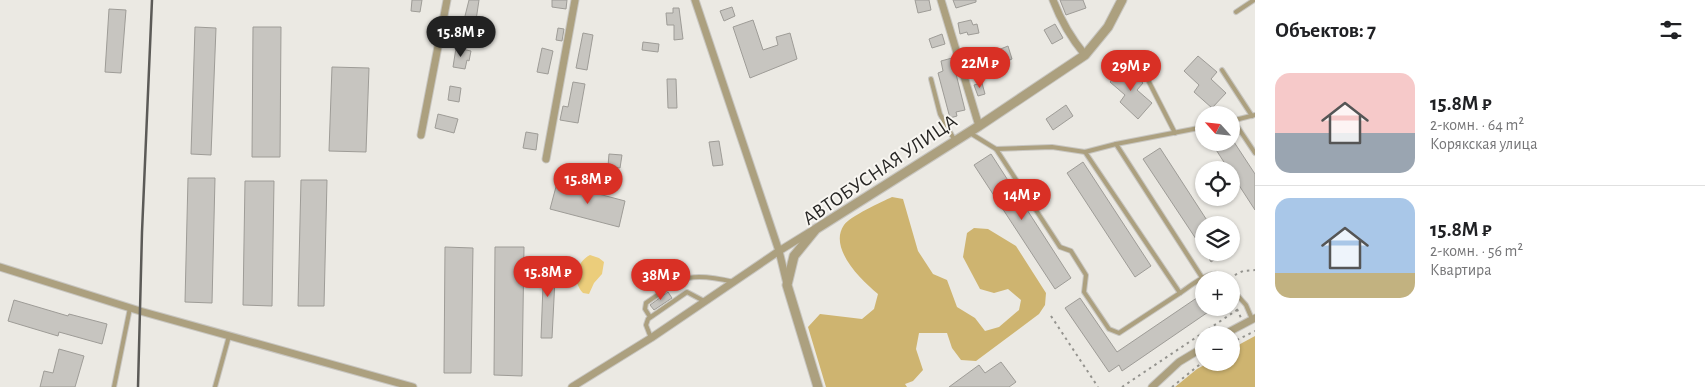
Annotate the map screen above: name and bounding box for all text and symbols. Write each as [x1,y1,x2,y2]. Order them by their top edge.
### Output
pin: 15.8M ₽ [415,15,507,58]
icon: filters [1657,16,1685,44]
text: Объектов: 7 [1275,20,1376,41]
text: 15.8M ₽ [438,24,484,40]
pin: 22M ₽ [945,46,1015,89]
pin: 29M ₽ [1096,49,1166,92]
text: 22M ₽ [961,55,999,71]
text: 29M ₽ [1112,58,1150,74]
icon: home [1315,93,1375,153]
text: 15.8M ₽ [1430,93,1492,114]
north arrow [1195,106,1240,151]
map controls [1195,106,1240,371]
street label: АВТОБУСНАЯ УЛИЦА [799,111,961,229]
text: 2-комн. · 64 m² [1430,117,1524,133]
text: Корякская улица [1430,136,1537,152]
button: locate [1195,161,1240,206]
pin: 15.8M ₽ [542,162,634,205]
text: 15.8M ₽ [565,171,611,187]
pin: 14M ₽ [987,178,1057,221]
text: 14M ₽ [1004,187,1040,203]
button: layers [1195,216,1240,261]
icon: home [1315,218,1375,278]
text: 15.8M ₽ [1430,219,1492,240]
text: 2-комн. · 56 m² [1430,243,1523,259]
pin: 15.8M ₽ [502,256,594,298]
pin: 38M ₽ [626,258,696,301]
text: Квартира [1430,262,1492,278]
text: 15.8M ₽ [525,264,571,280]
text: 38M ₽ [642,267,680,283]
button: + [1195,271,1240,316]
button: − [1195,326,1240,371]

